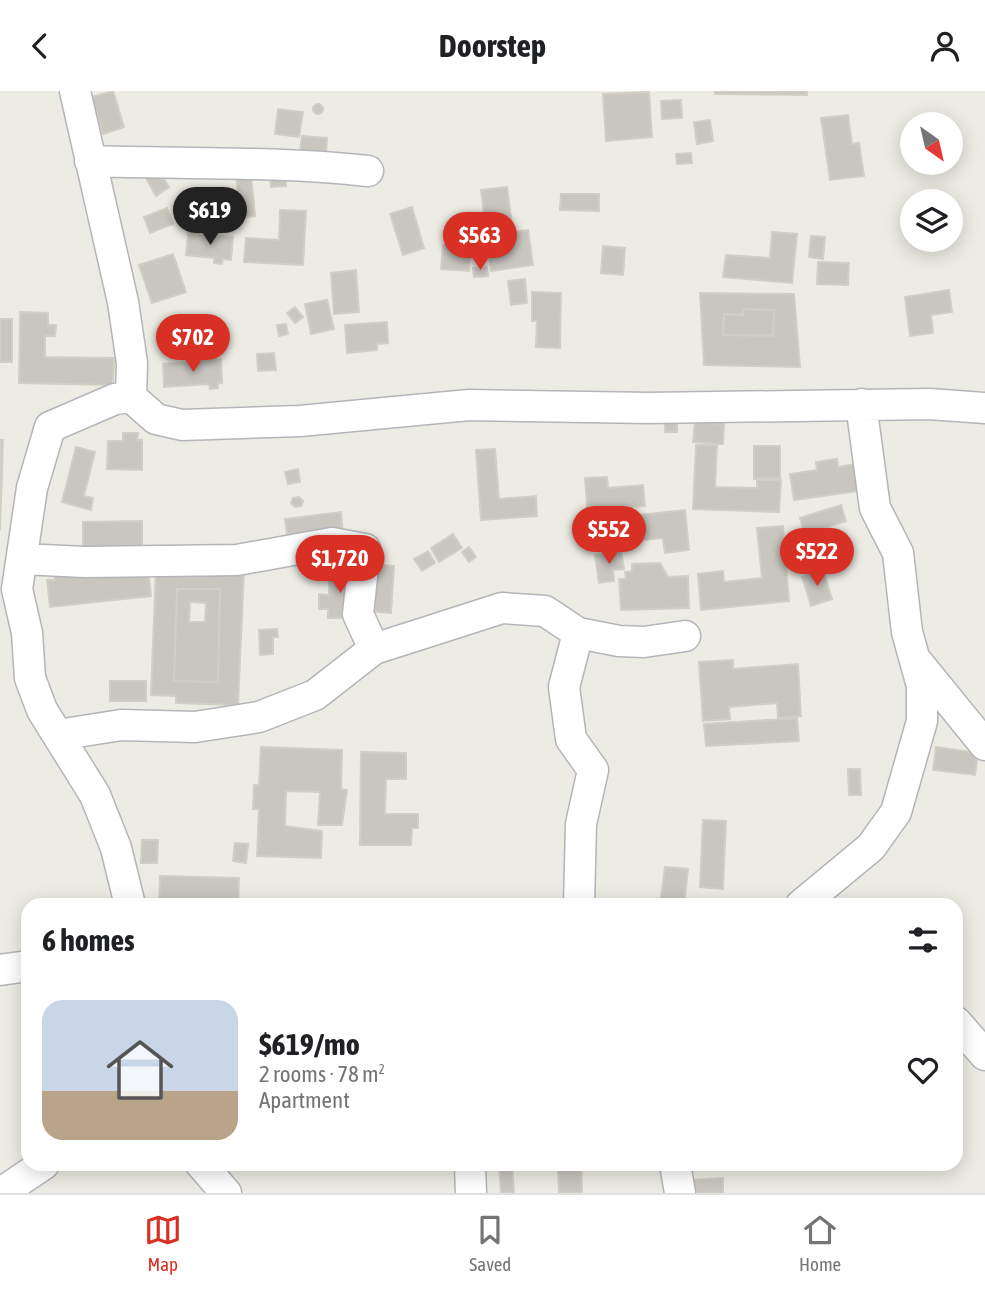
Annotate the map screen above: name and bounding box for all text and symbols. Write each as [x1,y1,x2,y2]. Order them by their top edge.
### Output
icon: back [21,27,59,65]
text: Doorstep [439,27,546,64]
icon: person [926,27,964,65]
north arrow [900,112,962,175]
map controls [900,112,963,252]
pin: $619 [169,187,251,247]
button: layers [900,189,963,252]
text: $619 [189,197,231,223]
pin: $563 [439,213,521,272]
text: $563 [459,222,501,248]
pin: $702 [152,315,234,374]
text: $702 [172,324,214,350]
pin: $552 [568,507,650,566]
text: $552 [588,516,630,542]
pin: $522 [776,529,858,588]
pin: $1,720 [283,535,397,595]
text: $522 [796,538,838,564]
text: $1,720 [312,545,369,571]
icon: filters [904,921,942,959]
text: 6 homes [42,923,135,957]
text: $619/mo [259,1027,360,1061]
icon: home [98,1028,182,1112]
icon: heart [904,1051,942,1089]
text: 2 rooms · 78 m² [259,1061,385,1087]
text: Apartment [259,1087,350,1113]
tab: Map [144,1211,182,1275]
tab: Saved [469,1211,511,1275]
tab: Home [799,1211,841,1275]

